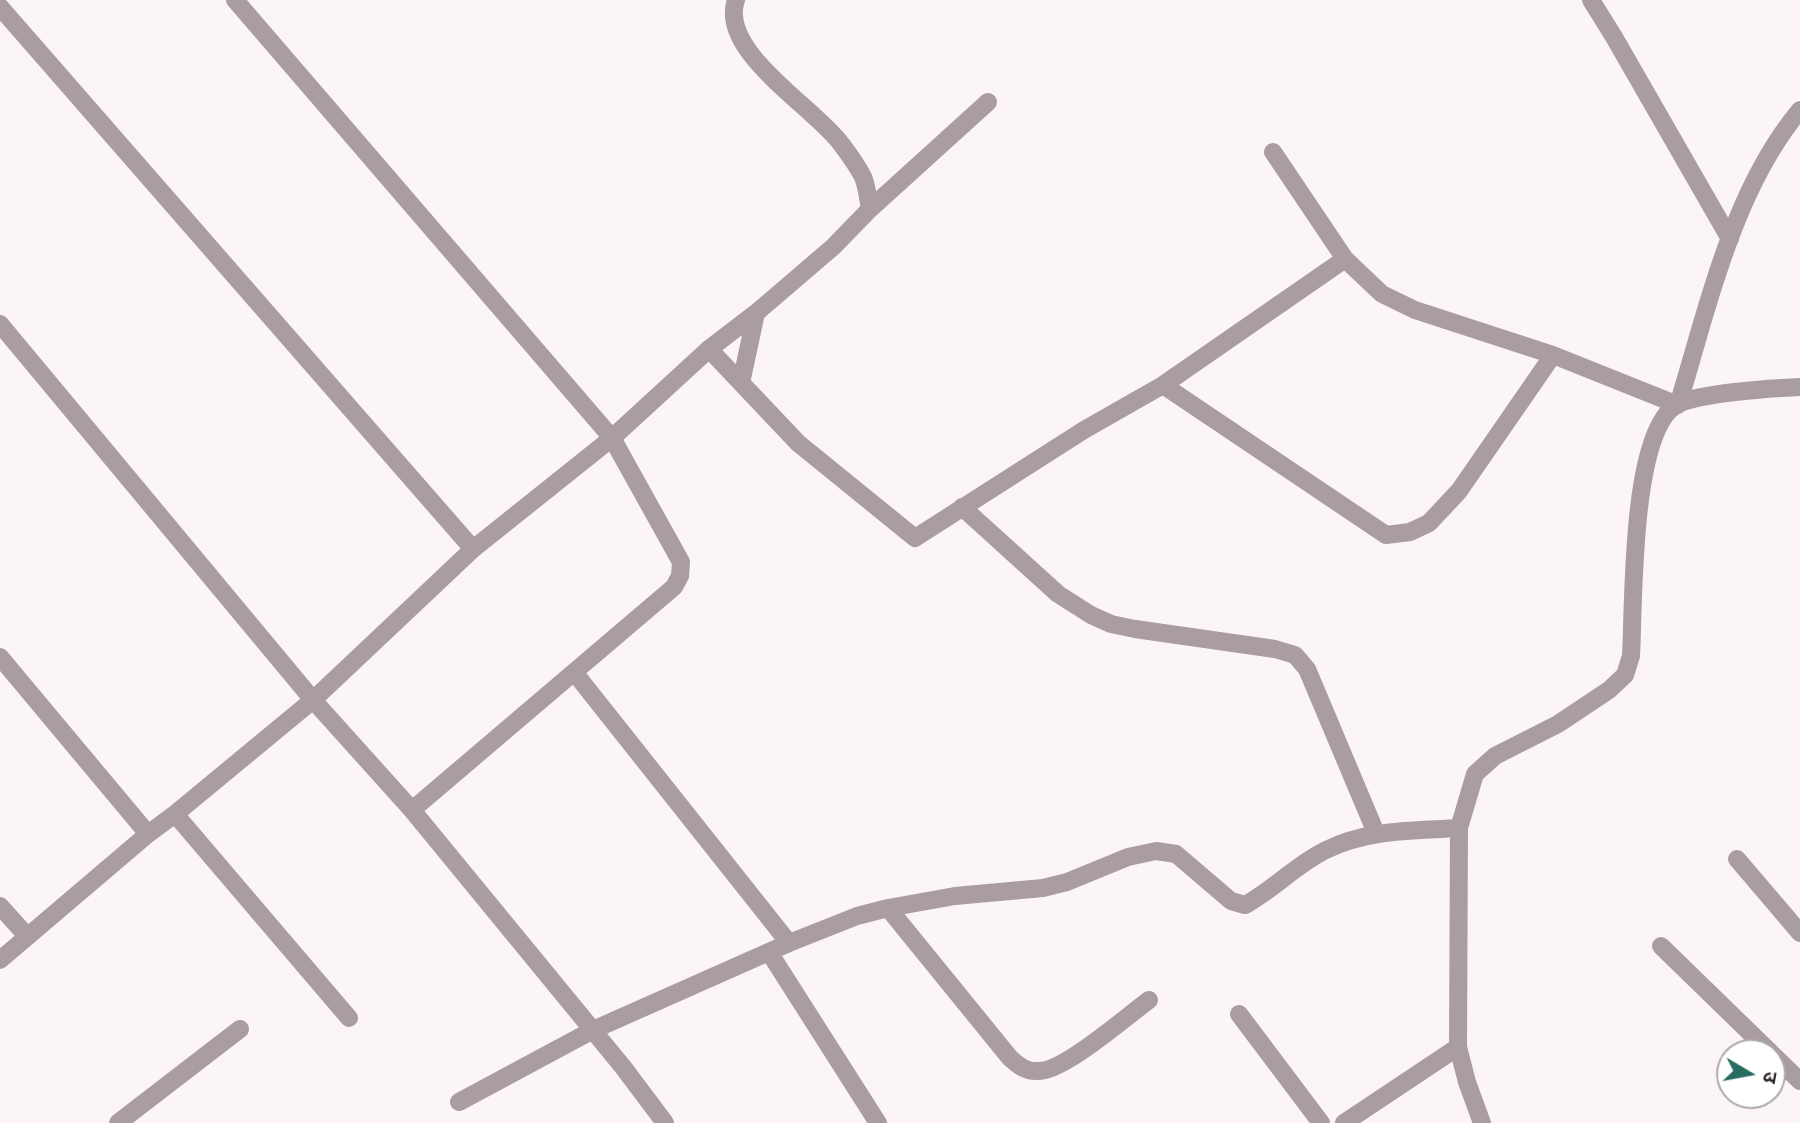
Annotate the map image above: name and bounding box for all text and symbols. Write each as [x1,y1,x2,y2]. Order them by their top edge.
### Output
north arrow [1716,1039,1786,1109]
text: उ [1758,1070,1782,1085]

